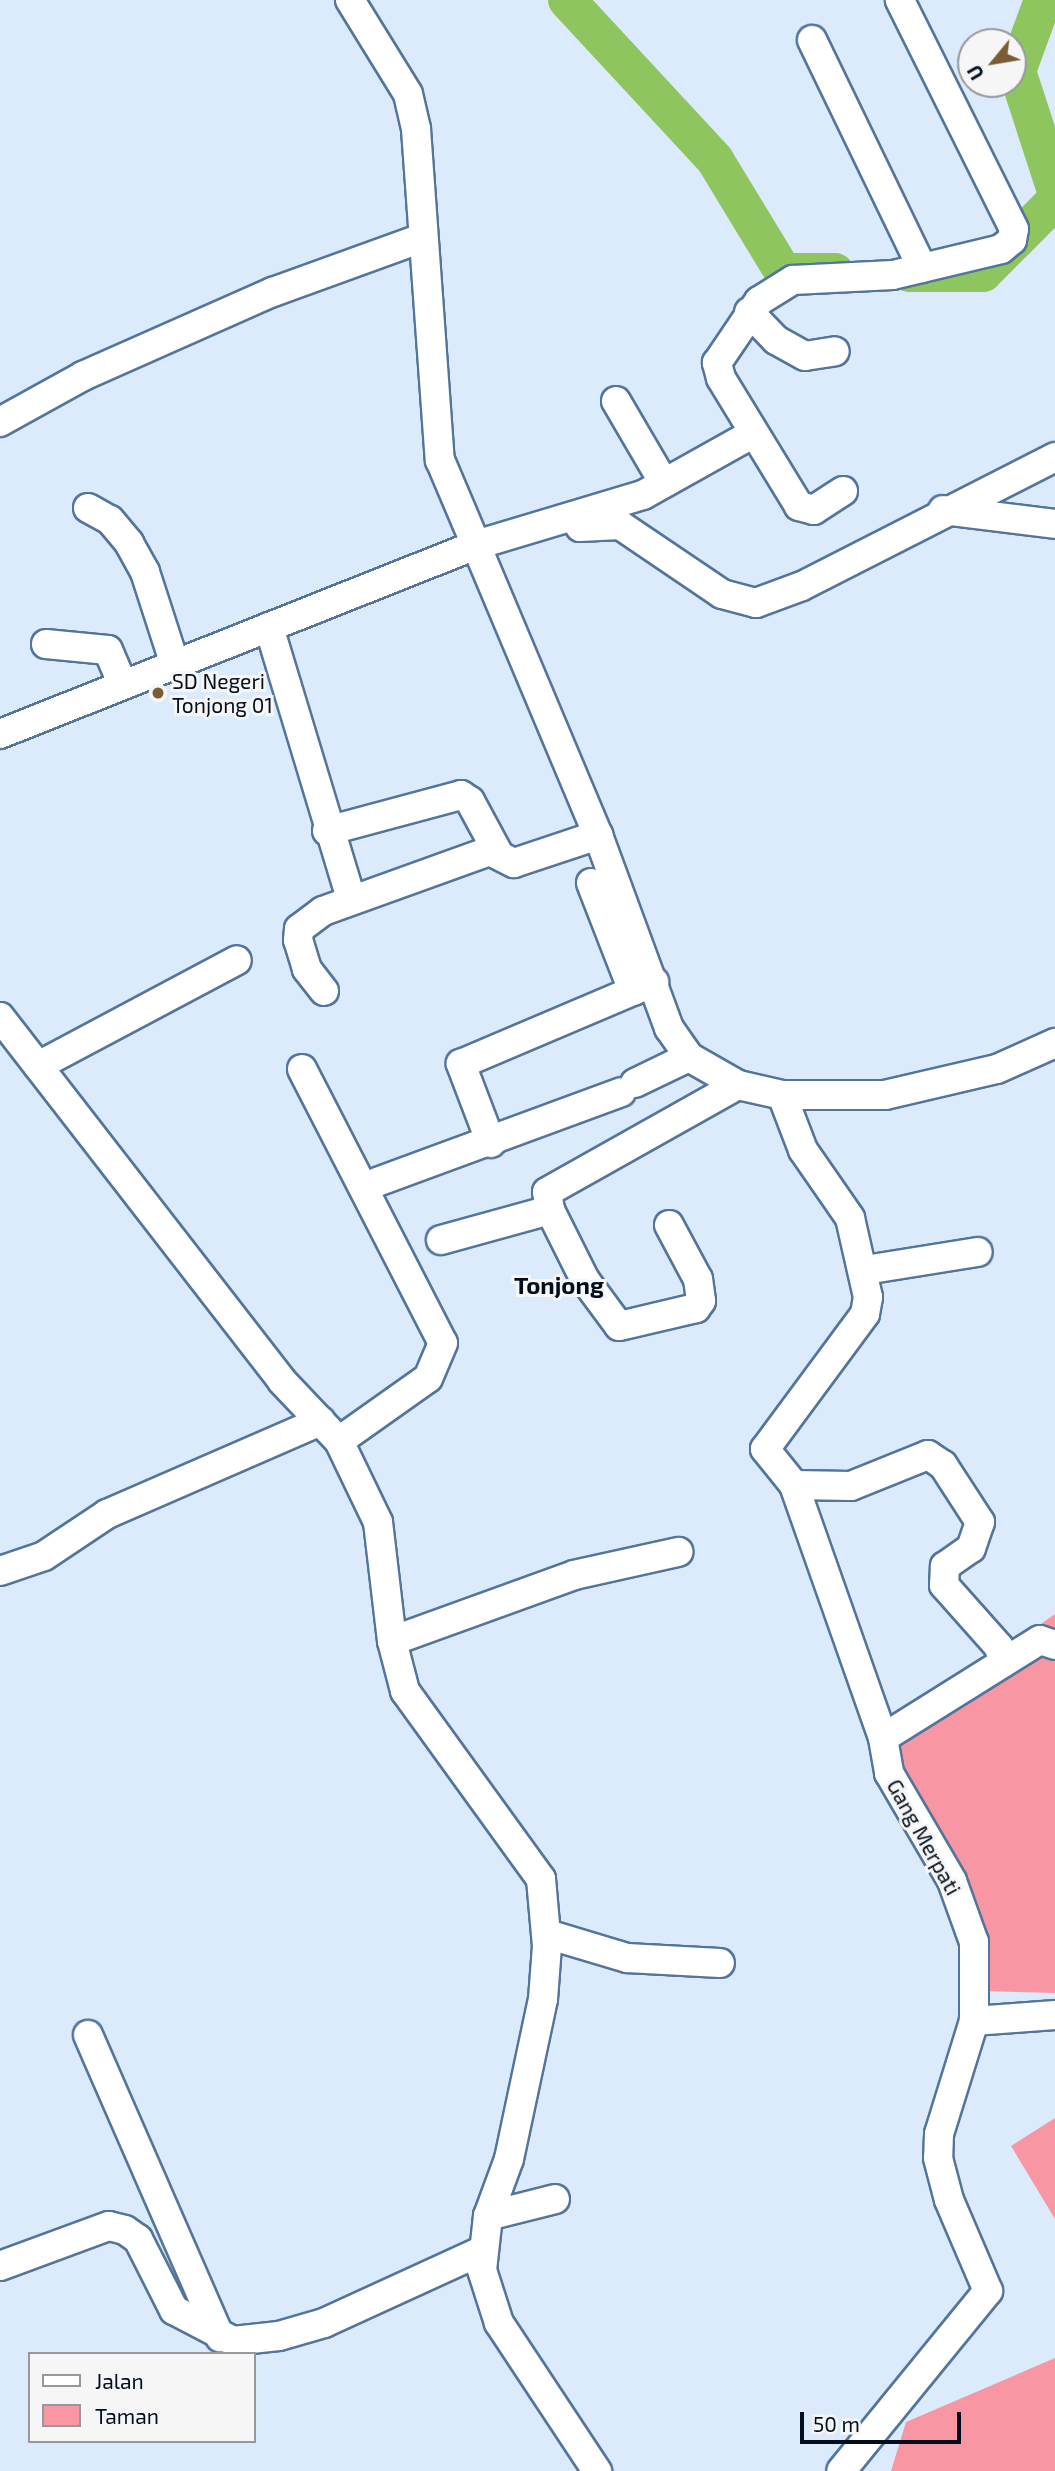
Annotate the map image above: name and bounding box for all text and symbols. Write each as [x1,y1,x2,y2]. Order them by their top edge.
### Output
north arrow [957,28,1027,98]
text: U [962,61,988,84]
place label: SD Negeri Tonjong 01 [172,668,273,718]
marker: SD Negeri Tonjong 01 [150,685,166,701]
district label: Tonjong [514,1271,604,1299]
street label: Gang Merpati [882,1775,966,1899]
legend [28,2352,256,2443]
text: Jalan [95,2368,144,2393]
scale bar [803,2398,964,2442]
text: Taman [95,2403,159,2428]
text: 50 m [813,2411,860,2436]

